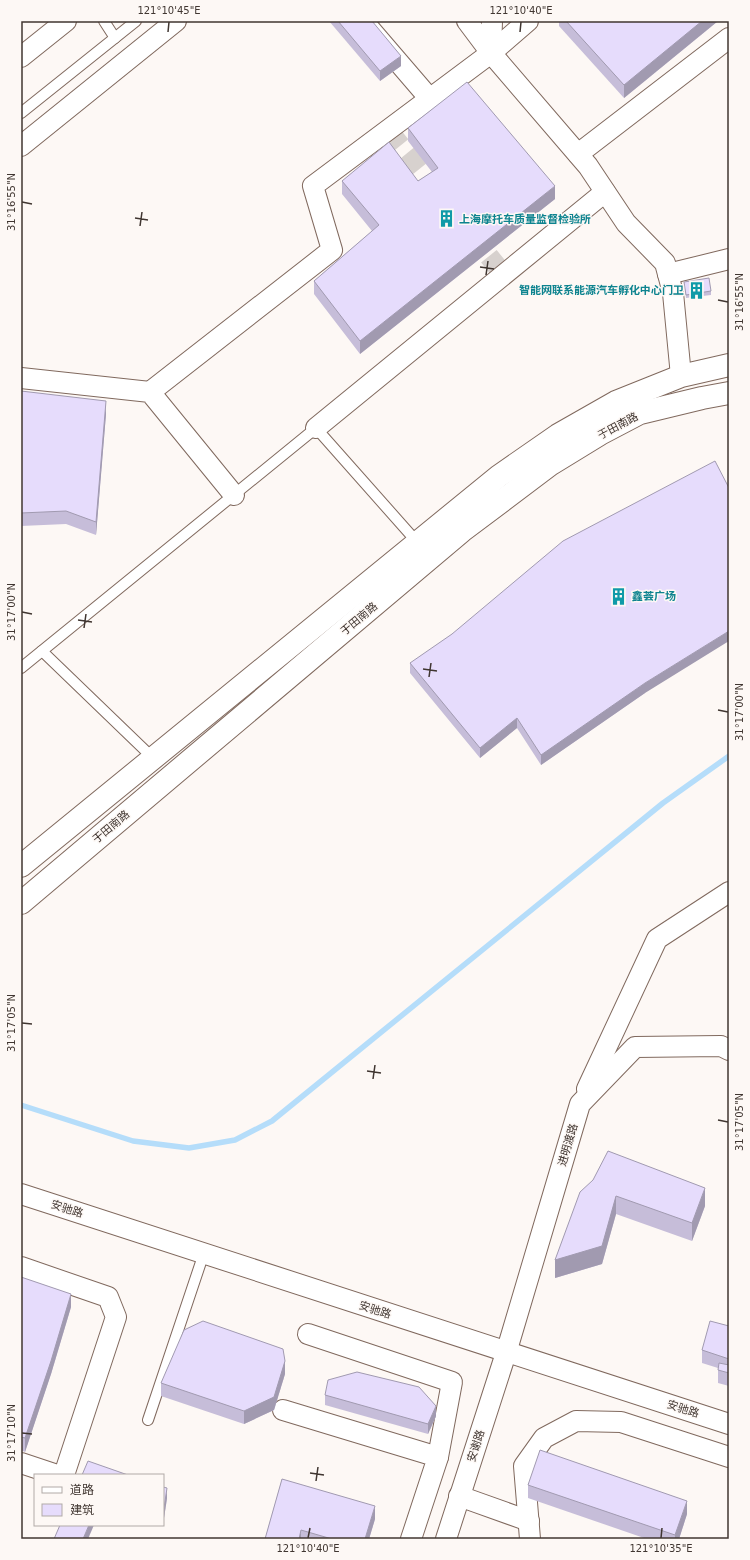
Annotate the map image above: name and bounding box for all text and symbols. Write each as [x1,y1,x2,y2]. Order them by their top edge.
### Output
text: 121°10'45"E [137,5,201,16]
text: 121°10'40"E [489,5,553,16]
text: 31°16'55"N [6,173,17,231]
building icon: 上海摩托车质量监督检验所 [436,209,456,229]
place label: 上海摩托车质量监督检验所 [459,213,591,226]
text: 31°16'55"N [734,273,745,331]
building icon: 智能网联系能源汽车孵化中心门卫 [687,280,707,300]
place label: 智能网联系能源汽车孵化中心门卫 [519,284,684,297]
street label: 于田南路 [596,410,640,442]
text: 31°17'00"N [6,583,17,641]
building icon: 鑫荟广场 [609,586,629,606]
place label: 鑫荟广场 [632,590,676,603]
street label: 于田南路 [338,600,380,638]
text: 31°17'00"N [734,683,745,741]
street label: 于田南路 [90,808,132,846]
text: 31°17'05"N [6,994,17,1052]
text: 31°17'05"N [734,1093,745,1151]
street label: 进明渡路 [556,1122,580,1168]
street label: 安驰路 [49,1198,85,1220]
street label: 安驰路 [357,1299,393,1321]
street label: 安驰路 [665,1398,701,1420]
text: 31°17'10"N [6,1404,17,1462]
street label: 安谢路 [465,1428,487,1464]
legend [34,1474,164,1526]
text: 道路 [70,1483,94,1497]
text: 建筑 [70,1503,94,1517]
text: 121°10'40"E [276,1543,340,1554]
text: 121°10'35"E [629,1543,693,1554]

